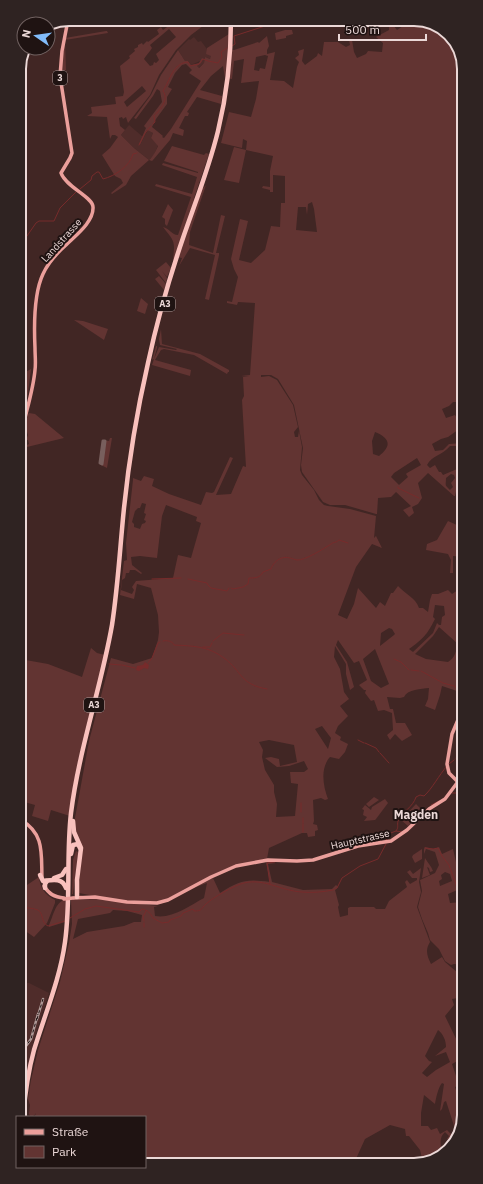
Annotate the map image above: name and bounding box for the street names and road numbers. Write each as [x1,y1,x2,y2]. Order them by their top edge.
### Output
road number: 3 [53,71,67,85]
street label: Landstrasse [38,215,85,265]
road number: A3 [155,297,175,311]
road number: A3 [84,698,104,712]
street label: Hauptstrasse [330,826,391,853]

